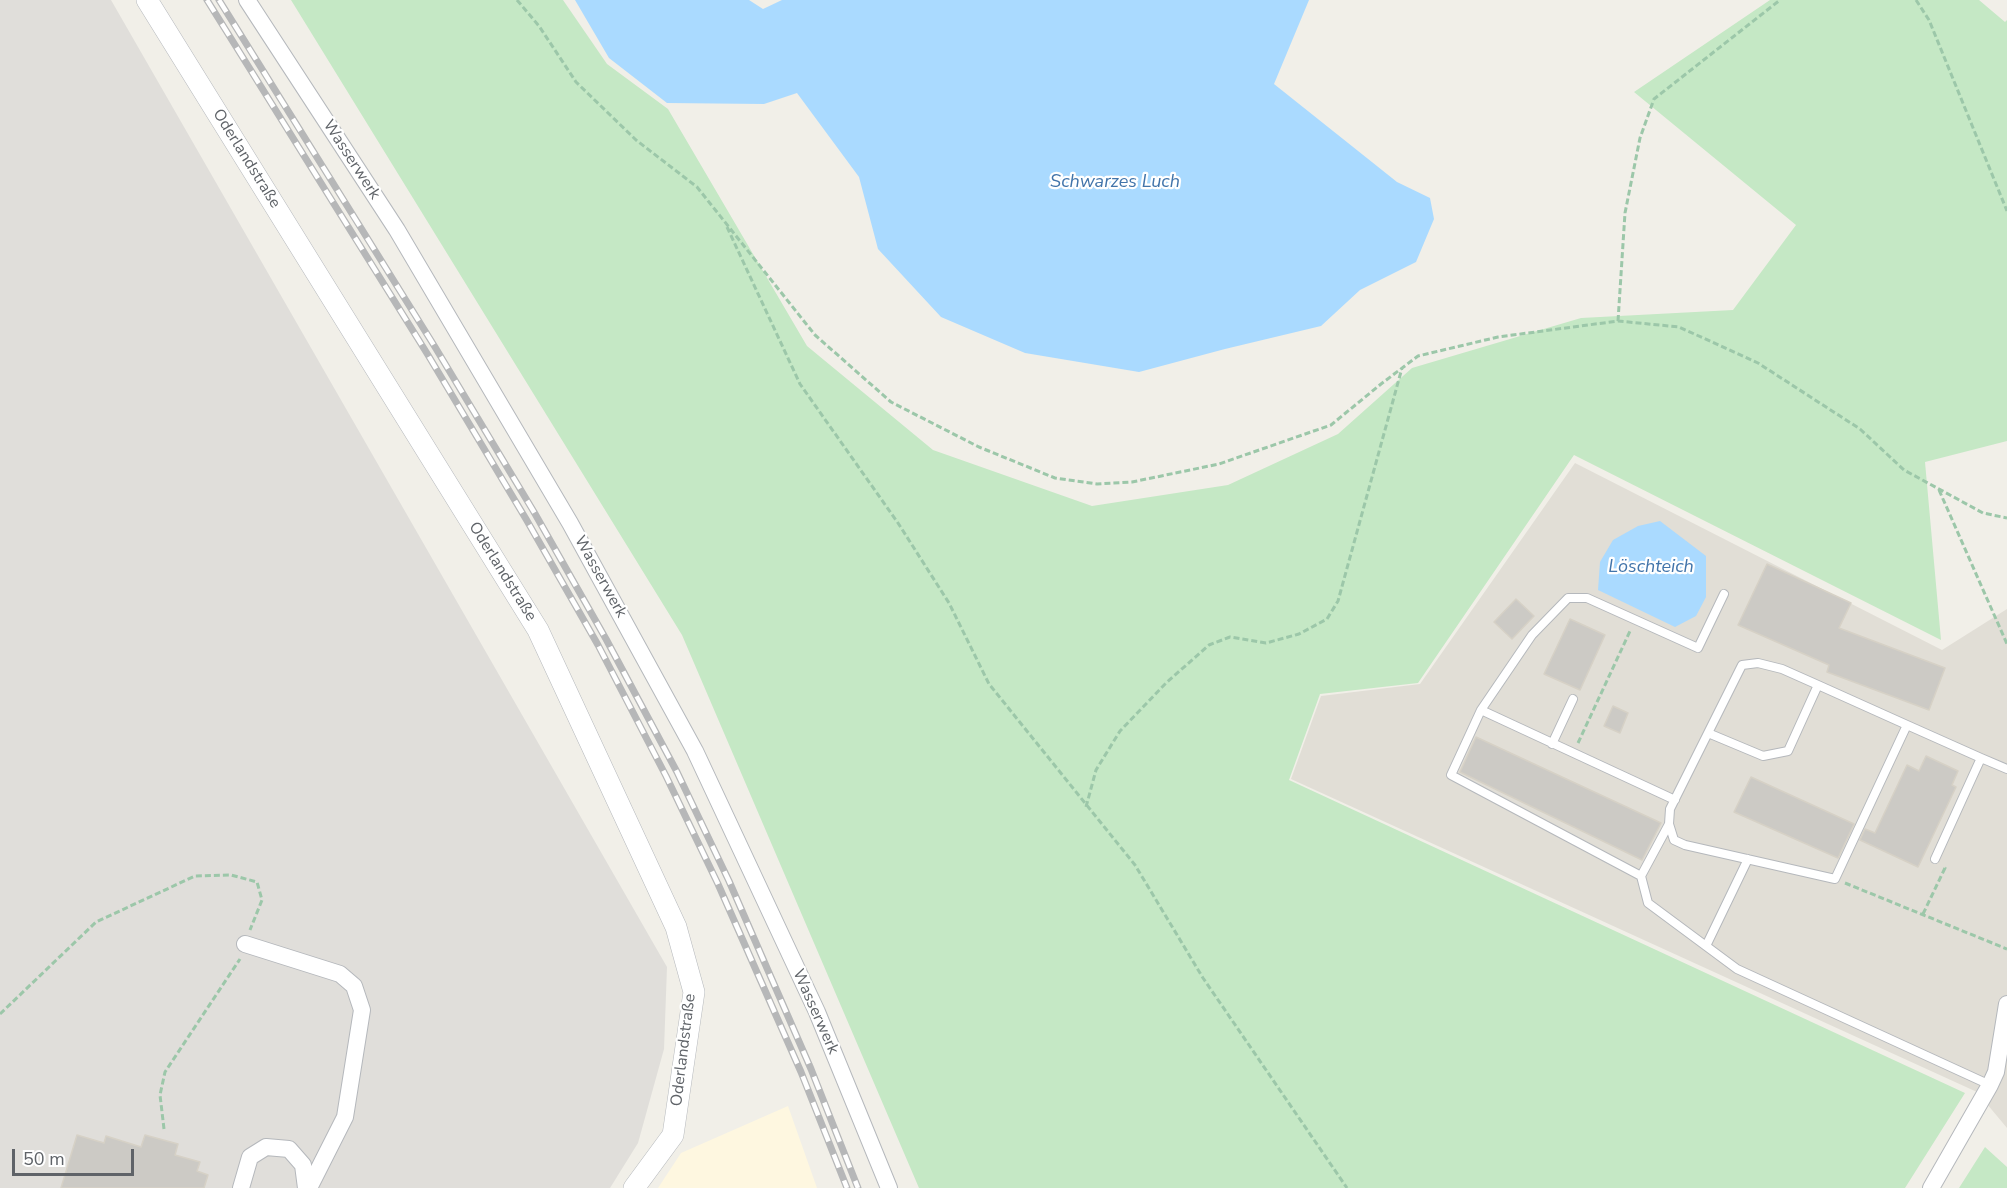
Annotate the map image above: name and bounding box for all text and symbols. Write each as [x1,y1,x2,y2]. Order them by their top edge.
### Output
street label: Oderlandstraße [208,106,284,212]
street label: Wasserwerk [318,117,384,203]
water label: Schwarzes Luch [1050,172,1180,194]
street label: Oderlandstraße [464,519,540,625]
street label: Wasserwerk [570,533,630,621]
water label: Löschteich [1608,557,1694,579]
street label: Wasserwerk [788,967,842,1057]
street label: Oderlandstraße [668,993,700,1107]
scale bar [15,1137,136,1175]
text: 50 m [23,1147,65,1171]

